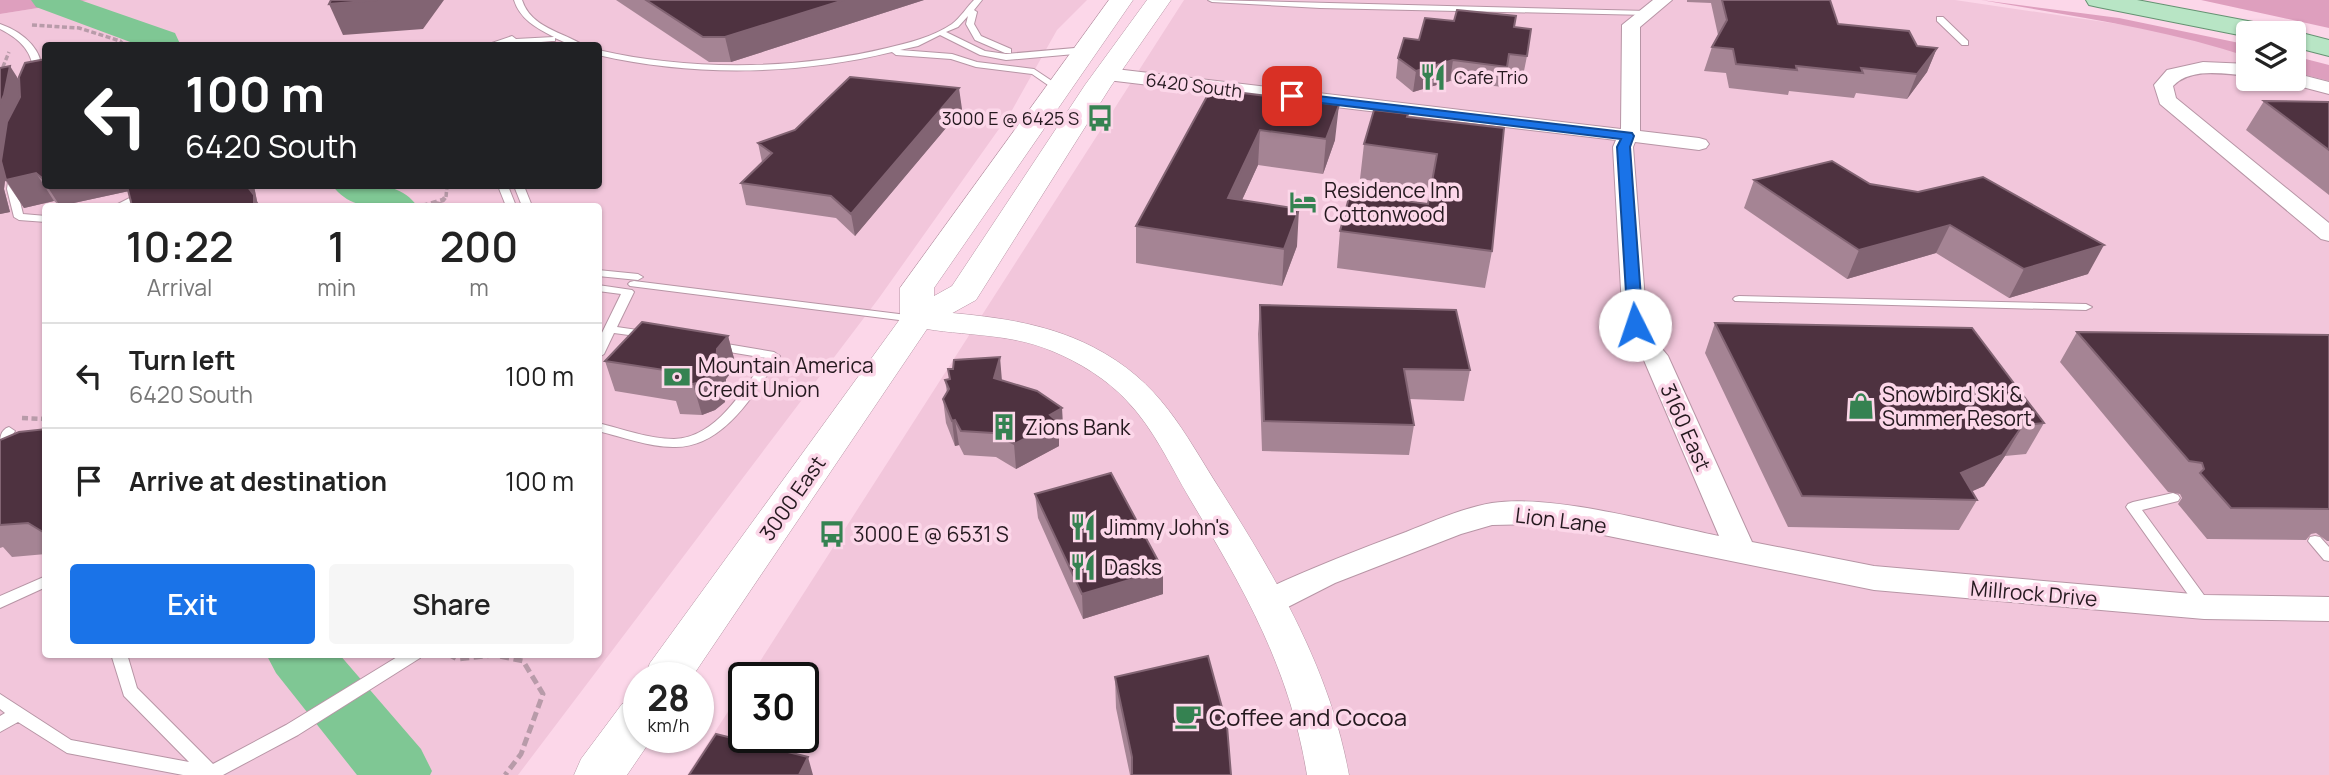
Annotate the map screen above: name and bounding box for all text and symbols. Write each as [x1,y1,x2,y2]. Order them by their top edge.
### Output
map controls [2236,21,2306,91]
button: layers [2236,21,2306,91]
text: 100 m [185,60,325,127]
restaurant icon: Cafe Trio [1418,62,1448,92]
place label: Cafe Trio [1454,65,1528,89]
pin [1262,66,1322,126]
street label: 6420 South [1144,67,1244,103]
icon: left [70,70,161,161]
icon: arrive [1273,77,1311,115]
bus stop icon: 3000 E @ 6425 S [1085,103,1115,133]
place label: 3000 E @ 6425 S [942,106,1079,130]
text: 6420 South [185,124,357,168]
place label: Residence Inn Cottonwood [1324,176,1460,228]
hotel icon: Residence Inn Cottonwood [1288,187,1318,217]
text: 10:22 [126,217,234,275]
text: 1 [328,217,345,275]
text: 200 [440,217,518,275]
text: Arrival [147,271,212,303]
text: min [317,271,356,303]
text: m [469,271,489,303]
position arrow [1598,288,1672,362]
text: Turn left [129,342,236,378]
place label: Mountain America Credit Union [698,351,874,403]
icon: left [70,357,108,395]
text: 100 m [505,358,574,394]
bank icon: Mountain America Credit Union [662,362,692,392]
text: 6420 South [129,378,253,410]
street label: 3160 East [1654,379,1718,475]
place label: Snowbird Ski & Summer Resort [1882,380,2032,432]
shop icon: Snowbird Ski & Summer Resort [1846,391,1876,421]
building icon: Zions Bank [989,412,1019,442]
place label: Zions Bank [1025,413,1131,441]
street label: 3000 East [753,450,831,546]
icon: arrive [70,462,108,500]
text: Arrive at destination [129,463,387,499]
text: 100 m [505,463,574,499]
street label: Lion Lane [1514,501,1608,539]
restaurant icon: Jimmy John's [1068,512,1098,542]
place label: Jimmy John's [1104,513,1229,541]
bus stop icon: 3000 E @ 6531 S [817,519,847,549]
place label: 3000 E @ 6531 S [853,520,1009,548]
restaurant icon: Dasks [1068,552,1098,582]
place label: Dasks [1104,553,1162,581]
button: Exit [70,564,315,644]
button: Share [329,564,574,644]
street label: Millrock Drive [1969,573,2099,613]
speed limit sign: 30 [728,662,819,753]
text: 28 [647,674,690,722]
place label: Coffee and Cocoa [1209,700,1407,733]
cafe icon: Coffee and Cocoa [1173,701,1203,731]
text: km/h [648,713,689,737]

